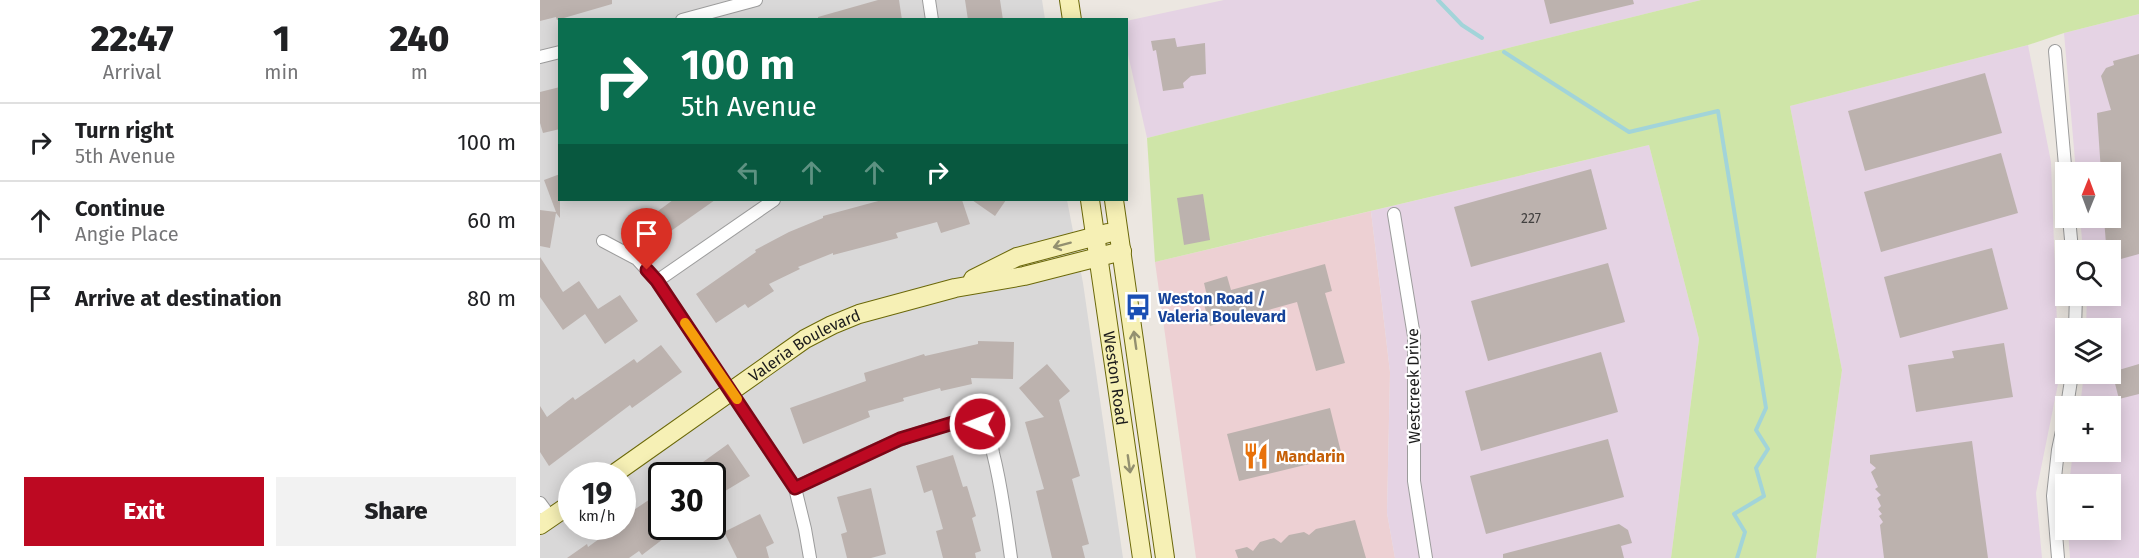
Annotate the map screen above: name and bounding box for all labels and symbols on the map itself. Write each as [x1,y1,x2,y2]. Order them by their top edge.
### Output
north arrow [2055,162,2121,228]
pin [621,208,672,270]
house number: 227 [1521,210,1541,227]
one-way arrow [1053,240,1072,251]
place label: Weston Road / Valeria Boulevard [1157,289,1286,326]
bus stop icon: Weston Road / Valeria Boulevard [1123,292,1153,322]
street label: Valeria Boulevard [745,305,863,386]
street label: Westcreek Drive [1403,328,1424,444]
street label: Weston Road [1099,330,1132,426]
one-way arrow [1129,331,1140,351]
position arrow [948,392,1012,456]
restaurant icon: Mandarin [1241,441,1271,471]
place label: Mandarin [1276,447,1345,466]
one-way arrow [1123,454,1134,473]
speed limit sign: 30 [648,462,726,540]

